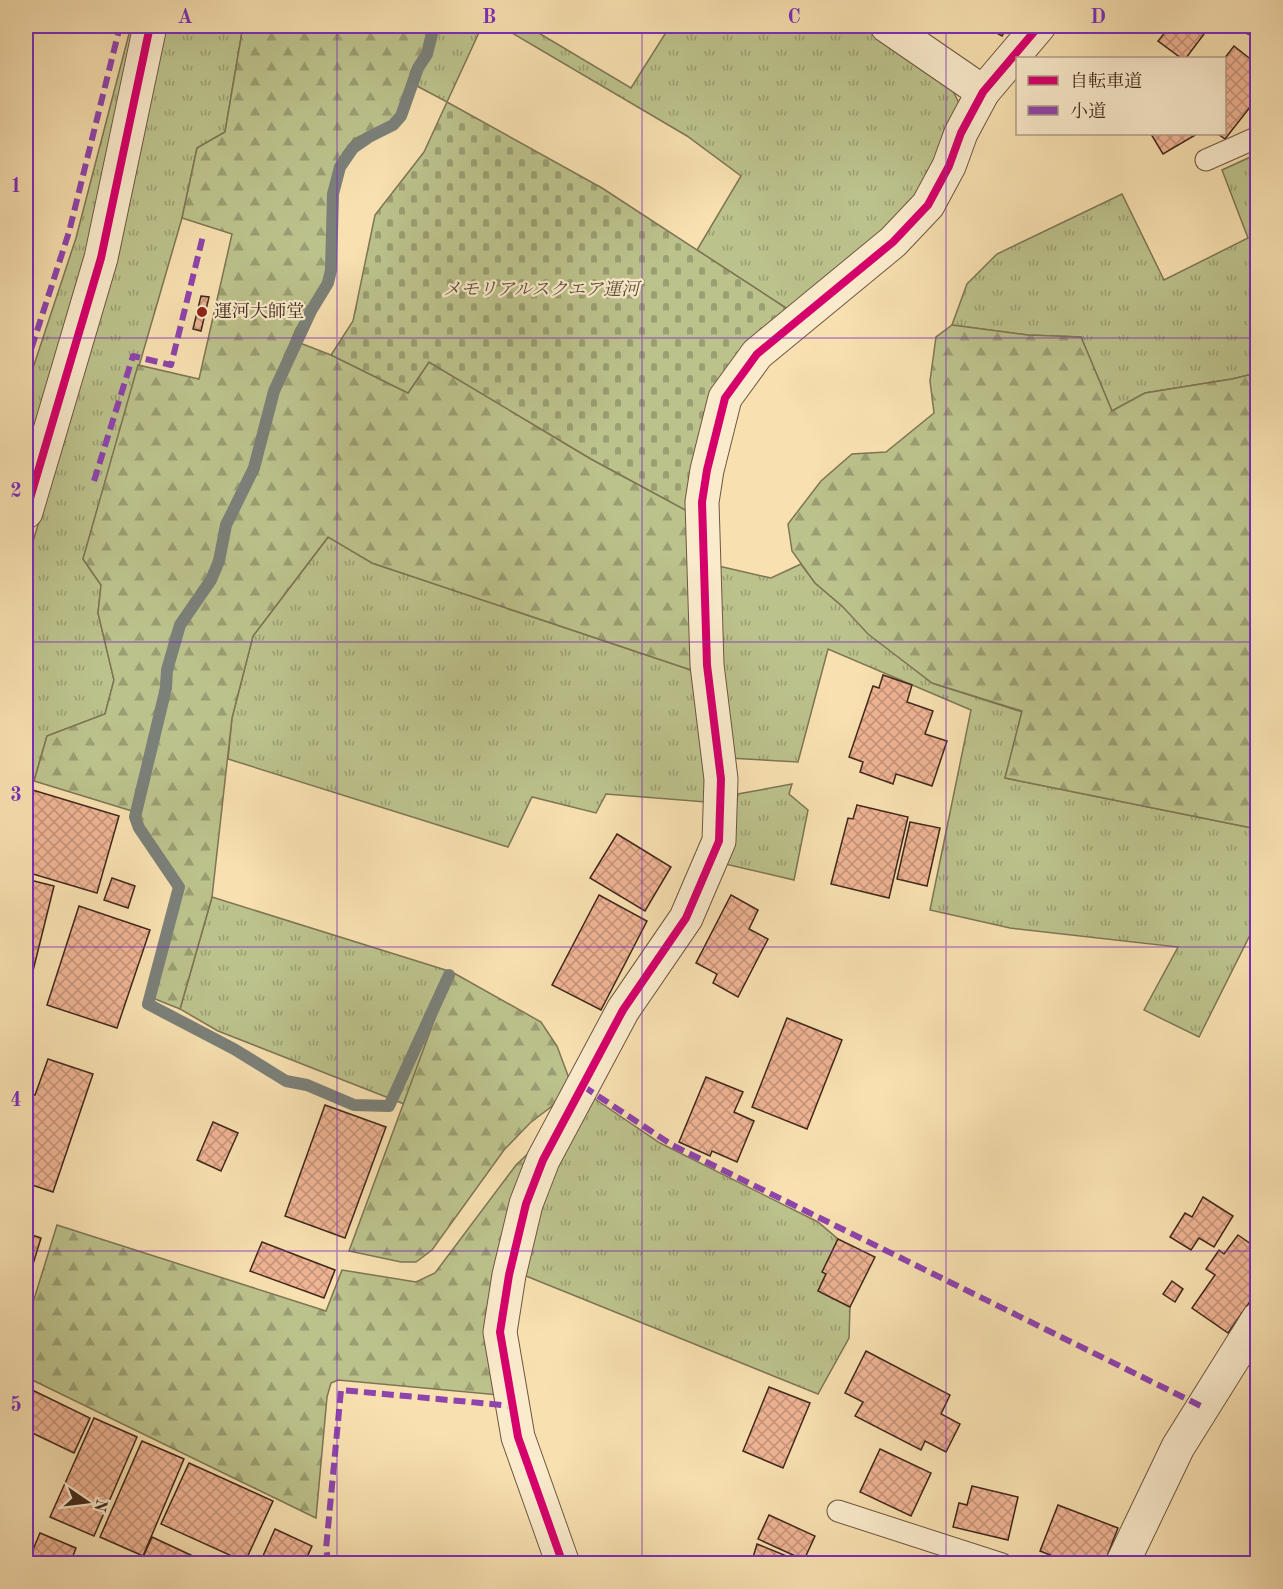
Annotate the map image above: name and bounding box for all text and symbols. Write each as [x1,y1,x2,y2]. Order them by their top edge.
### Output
text: A [177,8,193,28]
text: B [482,8,496,28]
text: C [787,8,801,28]
text: D [1090,8,1106,28]
legend [1016,57,1226,135]
text: 自転車道 [1070,71,1142,91]
text: 小道 [1070,101,1106,121]
text: 1 [10,177,22,197]
park label: メモリアルスクエア運河 [443,280,642,299]
place label: 運河大師堂 [214,301,304,321]
marker: 運河大師堂 [195,305,209,319]
text: 2 [10,482,22,502]
text: 3 [10,786,22,806]
text: 4 [10,1091,22,1111]
text: 5 [10,1395,22,1416]
north arrow [57,1472,117,1532]
text: N [90,1497,109,1514]

